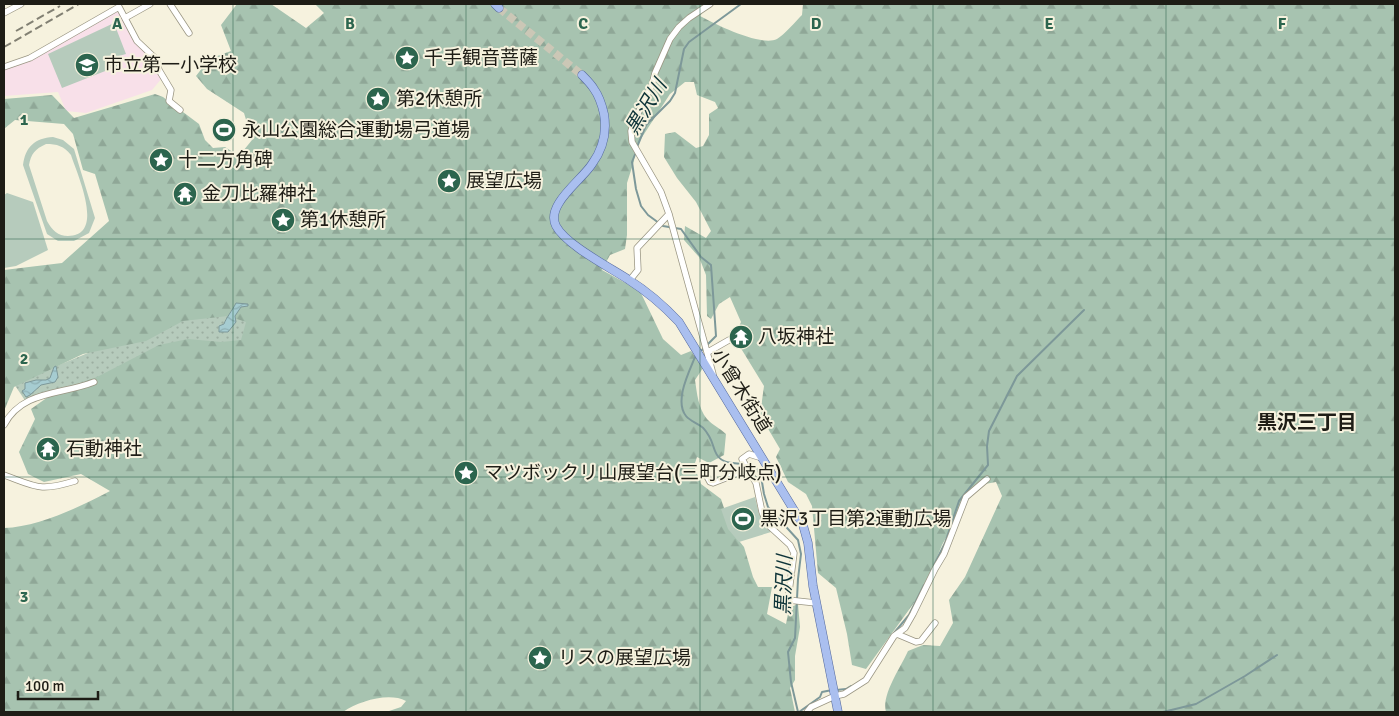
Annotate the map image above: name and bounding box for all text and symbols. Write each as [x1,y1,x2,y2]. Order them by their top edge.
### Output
text: A [112,14,123,34]
text: B [345,14,355,34]
text: C [578,14,588,34]
text: D [811,14,822,34]
text: E [1044,14,1054,34]
text: F [1278,14,1287,34]
place icon: 千手観音菩薩 [394,45,420,71]
place label: 千手観音菩薩 [424,46,538,70]
school or university icon: 市立第一小学校 [74,52,100,78]
place label: 市立第一小学校 [104,53,237,77]
water label: 黒沢川 [620,73,673,139]
place icon: 第2休憩所 [365,86,391,112]
place label: 第2休憩所 [396,87,482,111]
text: 1 [20,110,29,130]
sports icon: 永山公園総合運動場弓道場 [211,117,237,143]
place label: 永山公園総合運動場弓道場 [242,118,470,142]
place icon: 十二方角碑 [148,147,174,173]
place label: 十二方角碑 [178,148,273,172]
place icon: 展望広場 [436,168,462,194]
place label: 展望広場 [466,169,542,193]
temple icon: 金刀比羅神社 [172,181,198,207]
place label: 金刀比羅神社 [202,182,316,206]
place icon: 第1休憩所 [270,207,296,233]
place label: 第1休憩所 [300,208,386,232]
temple icon: 八坂神社 [728,324,754,350]
place label: 八坂神社 [758,325,834,349]
street label: 小曾木街道 [706,344,776,438]
text: 2 [20,349,28,369]
district label: 黒沢三丁目 [1257,410,1357,435]
temple icon: 石動神社 [35,436,61,462]
place label: 石動神社 [66,437,142,461]
place icon: マツボックリ山展望台(三町分岐点) [453,460,479,486]
place label: マツボックリ山展望台(三町分岐点) [484,461,782,485]
sports icon: 黒沢3丁目第2運動広場 [730,506,756,532]
place label: 黒沢3丁目第2運動広場 [760,507,952,531]
water label: 黒沢川 [770,553,798,615]
text: 3 [20,587,28,607]
place icon: リスの展望広場 [527,645,553,671]
place label: リスの展望広場 [558,646,691,670]
scale bar [18,668,98,700]
text: 100 m [25,677,65,695]

